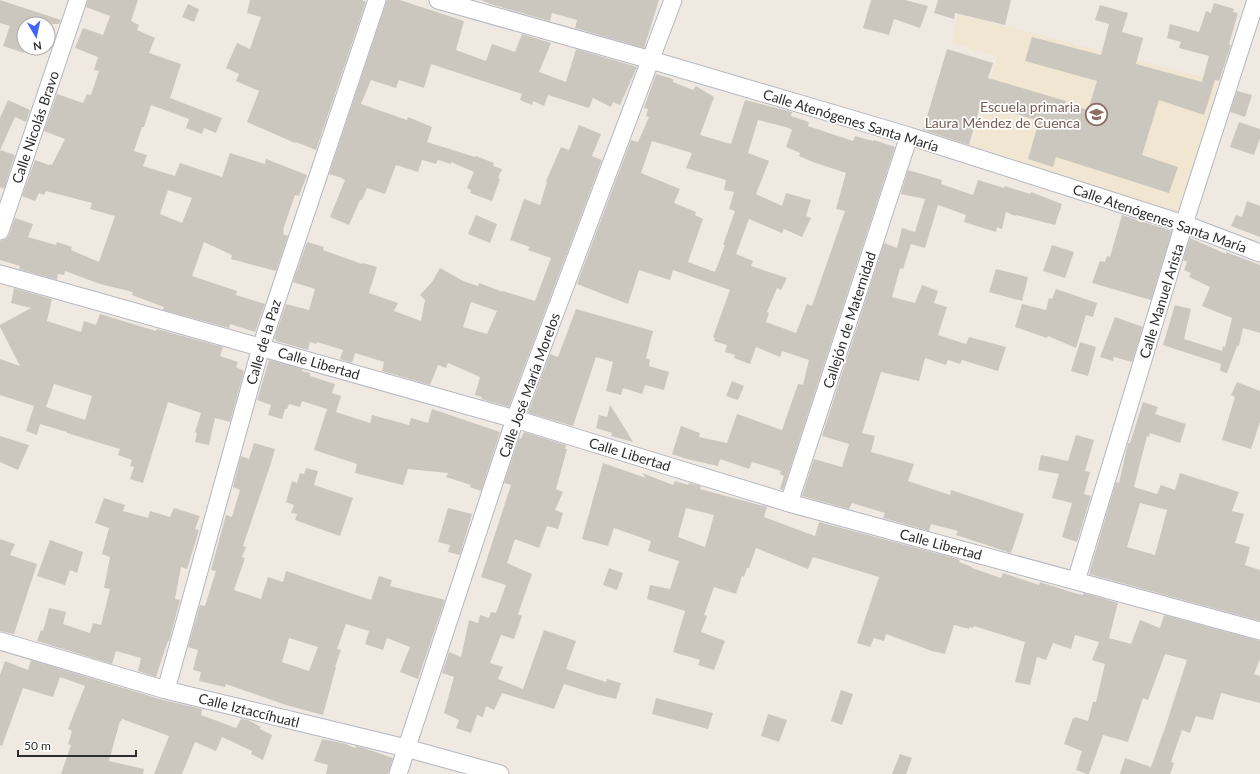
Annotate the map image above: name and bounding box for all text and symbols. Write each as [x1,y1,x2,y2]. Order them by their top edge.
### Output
north arrow [16,16,56,56]
text: N [32,39,43,53]
street label: Calle Nicolás Bravo [8,68,62,186]
street label: Calle Atenógenes Santa María [761,85,941,155]
place label: Escuela primaria Laura Méndez de Cuenca [925,98,1080,131]
school or university icon: Escuela primaria Laura Méndez de Cuenca [1083,101,1109,127]
street label: Calle Atenógenes Santa María [1071,180,1249,256]
street label: Calle Manuel Arista [1135,242,1187,360]
street label: Callejón de Maternidad [819,249,879,391]
street label: Calle de la Paz [242,297,284,387]
street label: Calle José María Morelos [495,310,563,460]
street label: Calle Libertad [276,343,362,383]
street label: Calle Libertad [587,434,673,474]
street label: Calle Libertad [898,525,984,563]
street label: Calle Iztaccíhuatl [197,689,301,731]
scale bar [18,732,136,758]
text: 50 m [24,738,51,753]

